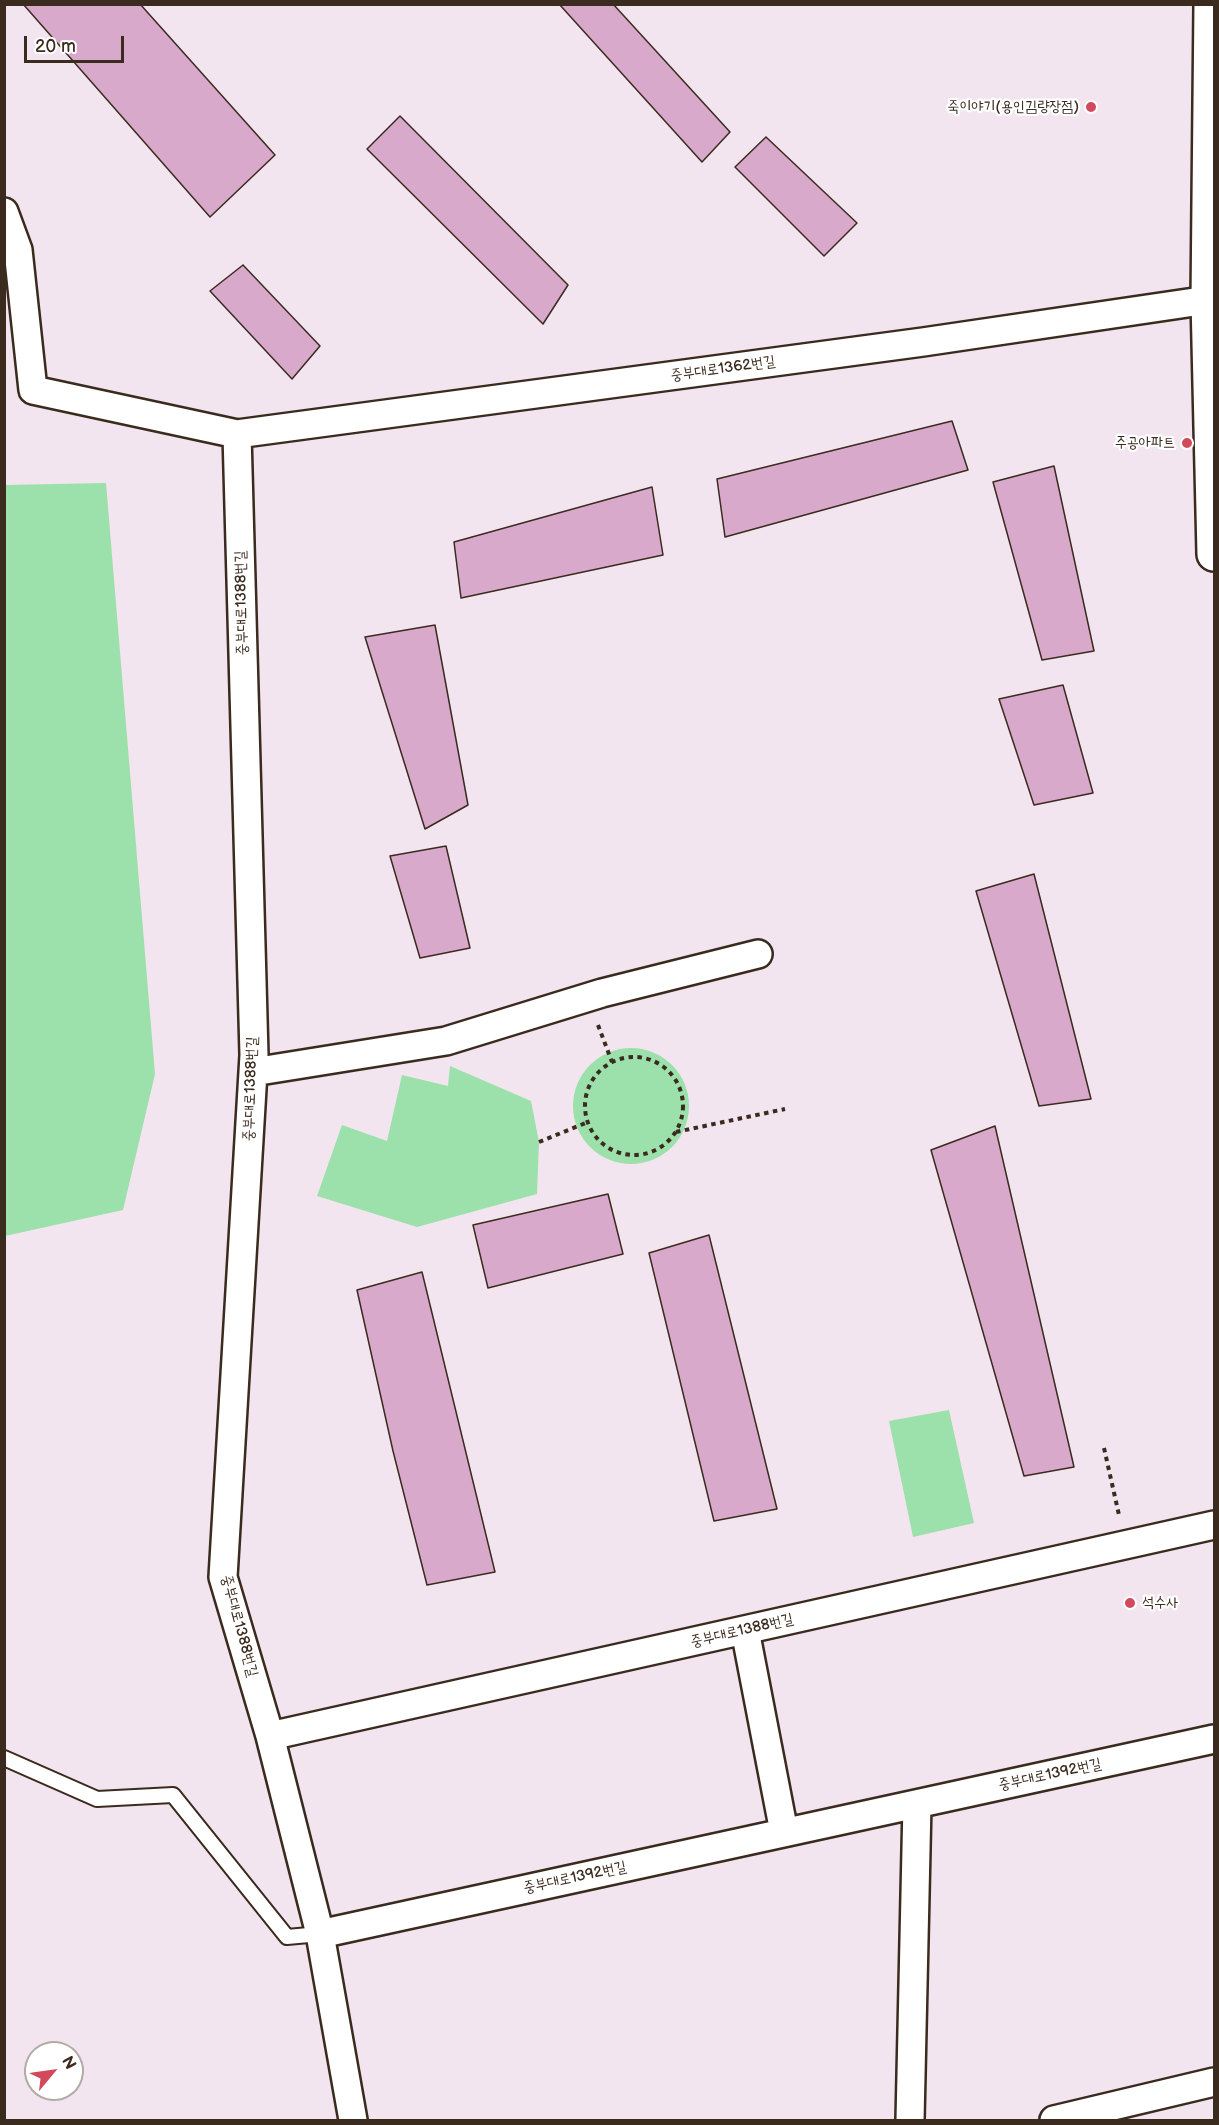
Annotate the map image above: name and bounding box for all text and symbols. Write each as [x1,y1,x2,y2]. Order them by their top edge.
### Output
scale bar [27,24,128,62]
text: 20 m [35,36,76,57]
place label: 죽이야기(용인김량장점) [947,98,1079,116]
marker: 죽이야기(용인김량장점) [1084,100,1098,114]
street label: 중부대로1362번길 [670,353,776,385]
place label: 주공아파트 [1115,434,1175,452]
marker: 주공아파트 [1180,436,1194,450]
street label: 중부대로1388번길 [232,550,252,656]
street label: 중부대로1388번길 [240,1036,262,1142]
street label: 중부대로1388번길 [217,1573,261,1679]
place label: 석수사 [1142,1594,1178,1612]
marker: 석수사 [1123,1596,1137,1610]
street label: 중부대로1388번길 [689,1610,795,1652]
street label: 중부대로1392번길 [997,1755,1103,1795]
street label: 중부대로1392번길 [522,1858,628,1898]
north arrow [24,2041,84,2101]
text: N [57,2053,80,2073]

